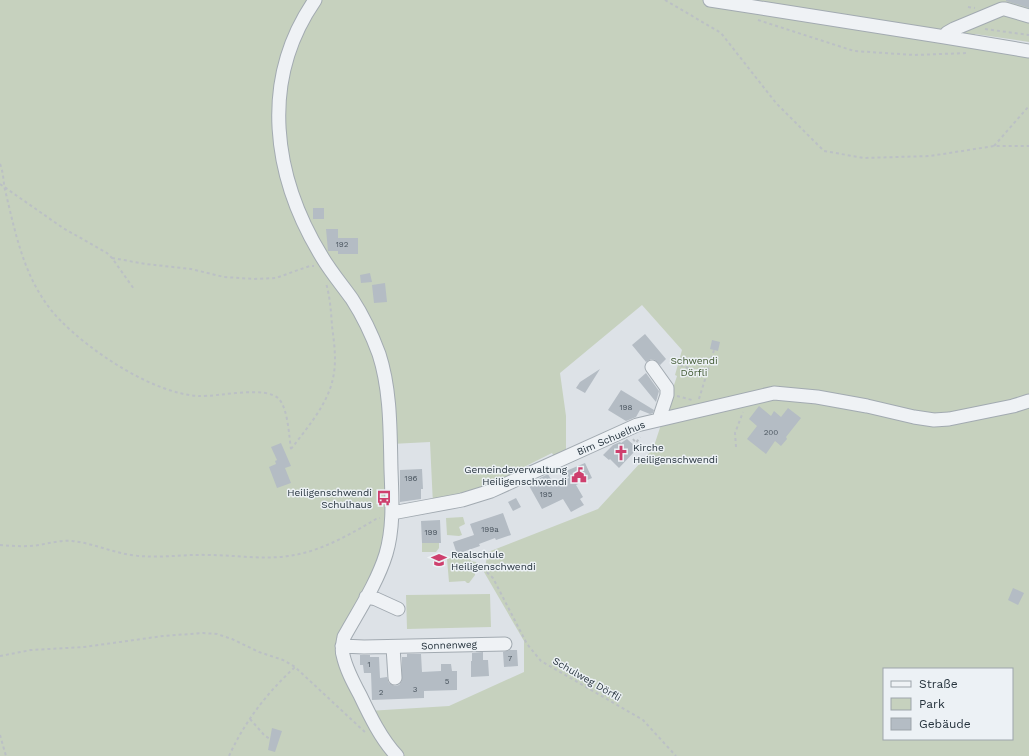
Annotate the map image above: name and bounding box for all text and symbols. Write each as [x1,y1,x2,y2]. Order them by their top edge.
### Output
house number: 192 [336,240,349,249]
park label: Schwendi Dörfli [670,355,718,378]
house number: 198 [620,403,633,412]
street label: Bim Schuelhus [575,419,647,457]
house number: 200 [764,428,778,437]
place label: Kirche Heiligenschwendi [633,442,718,465]
church icon: Kirche Heiligenschwendi [612,444,630,462]
place label: Gemeindeverwaltung Heiligenschwendi [464,464,568,487]
public building icon: Gemeindeverwaltung Heiligenschwendi [570,466,588,484]
house number: 196 [405,474,418,483]
place label: Heiligenschwendi Schulhaus [287,487,372,510]
bus stop icon: Heiligenschwendi Schulhaus [375,489,393,507]
house number: 195 [540,490,553,499]
house number: 199a [481,525,499,534]
house number: 199 [425,528,438,537]
place label: Realschule Heiligenschwendi [451,549,536,572]
school or university icon: Realschule Heiligenschwendi [430,551,448,569]
street label: Sonnenweg [421,639,478,651]
house number: 7 [508,654,513,663]
street label: Schulweg Dörfli [551,655,623,703]
house number: 1 [367,660,371,669]
legend [883,668,1013,740]
house number: 5 [445,677,450,686]
text: Straße [919,677,958,691]
house number: 3 [413,685,418,694]
house number: 2 [379,688,384,697]
text: Park [919,697,945,711]
text: Gebäude [919,717,971,731]

